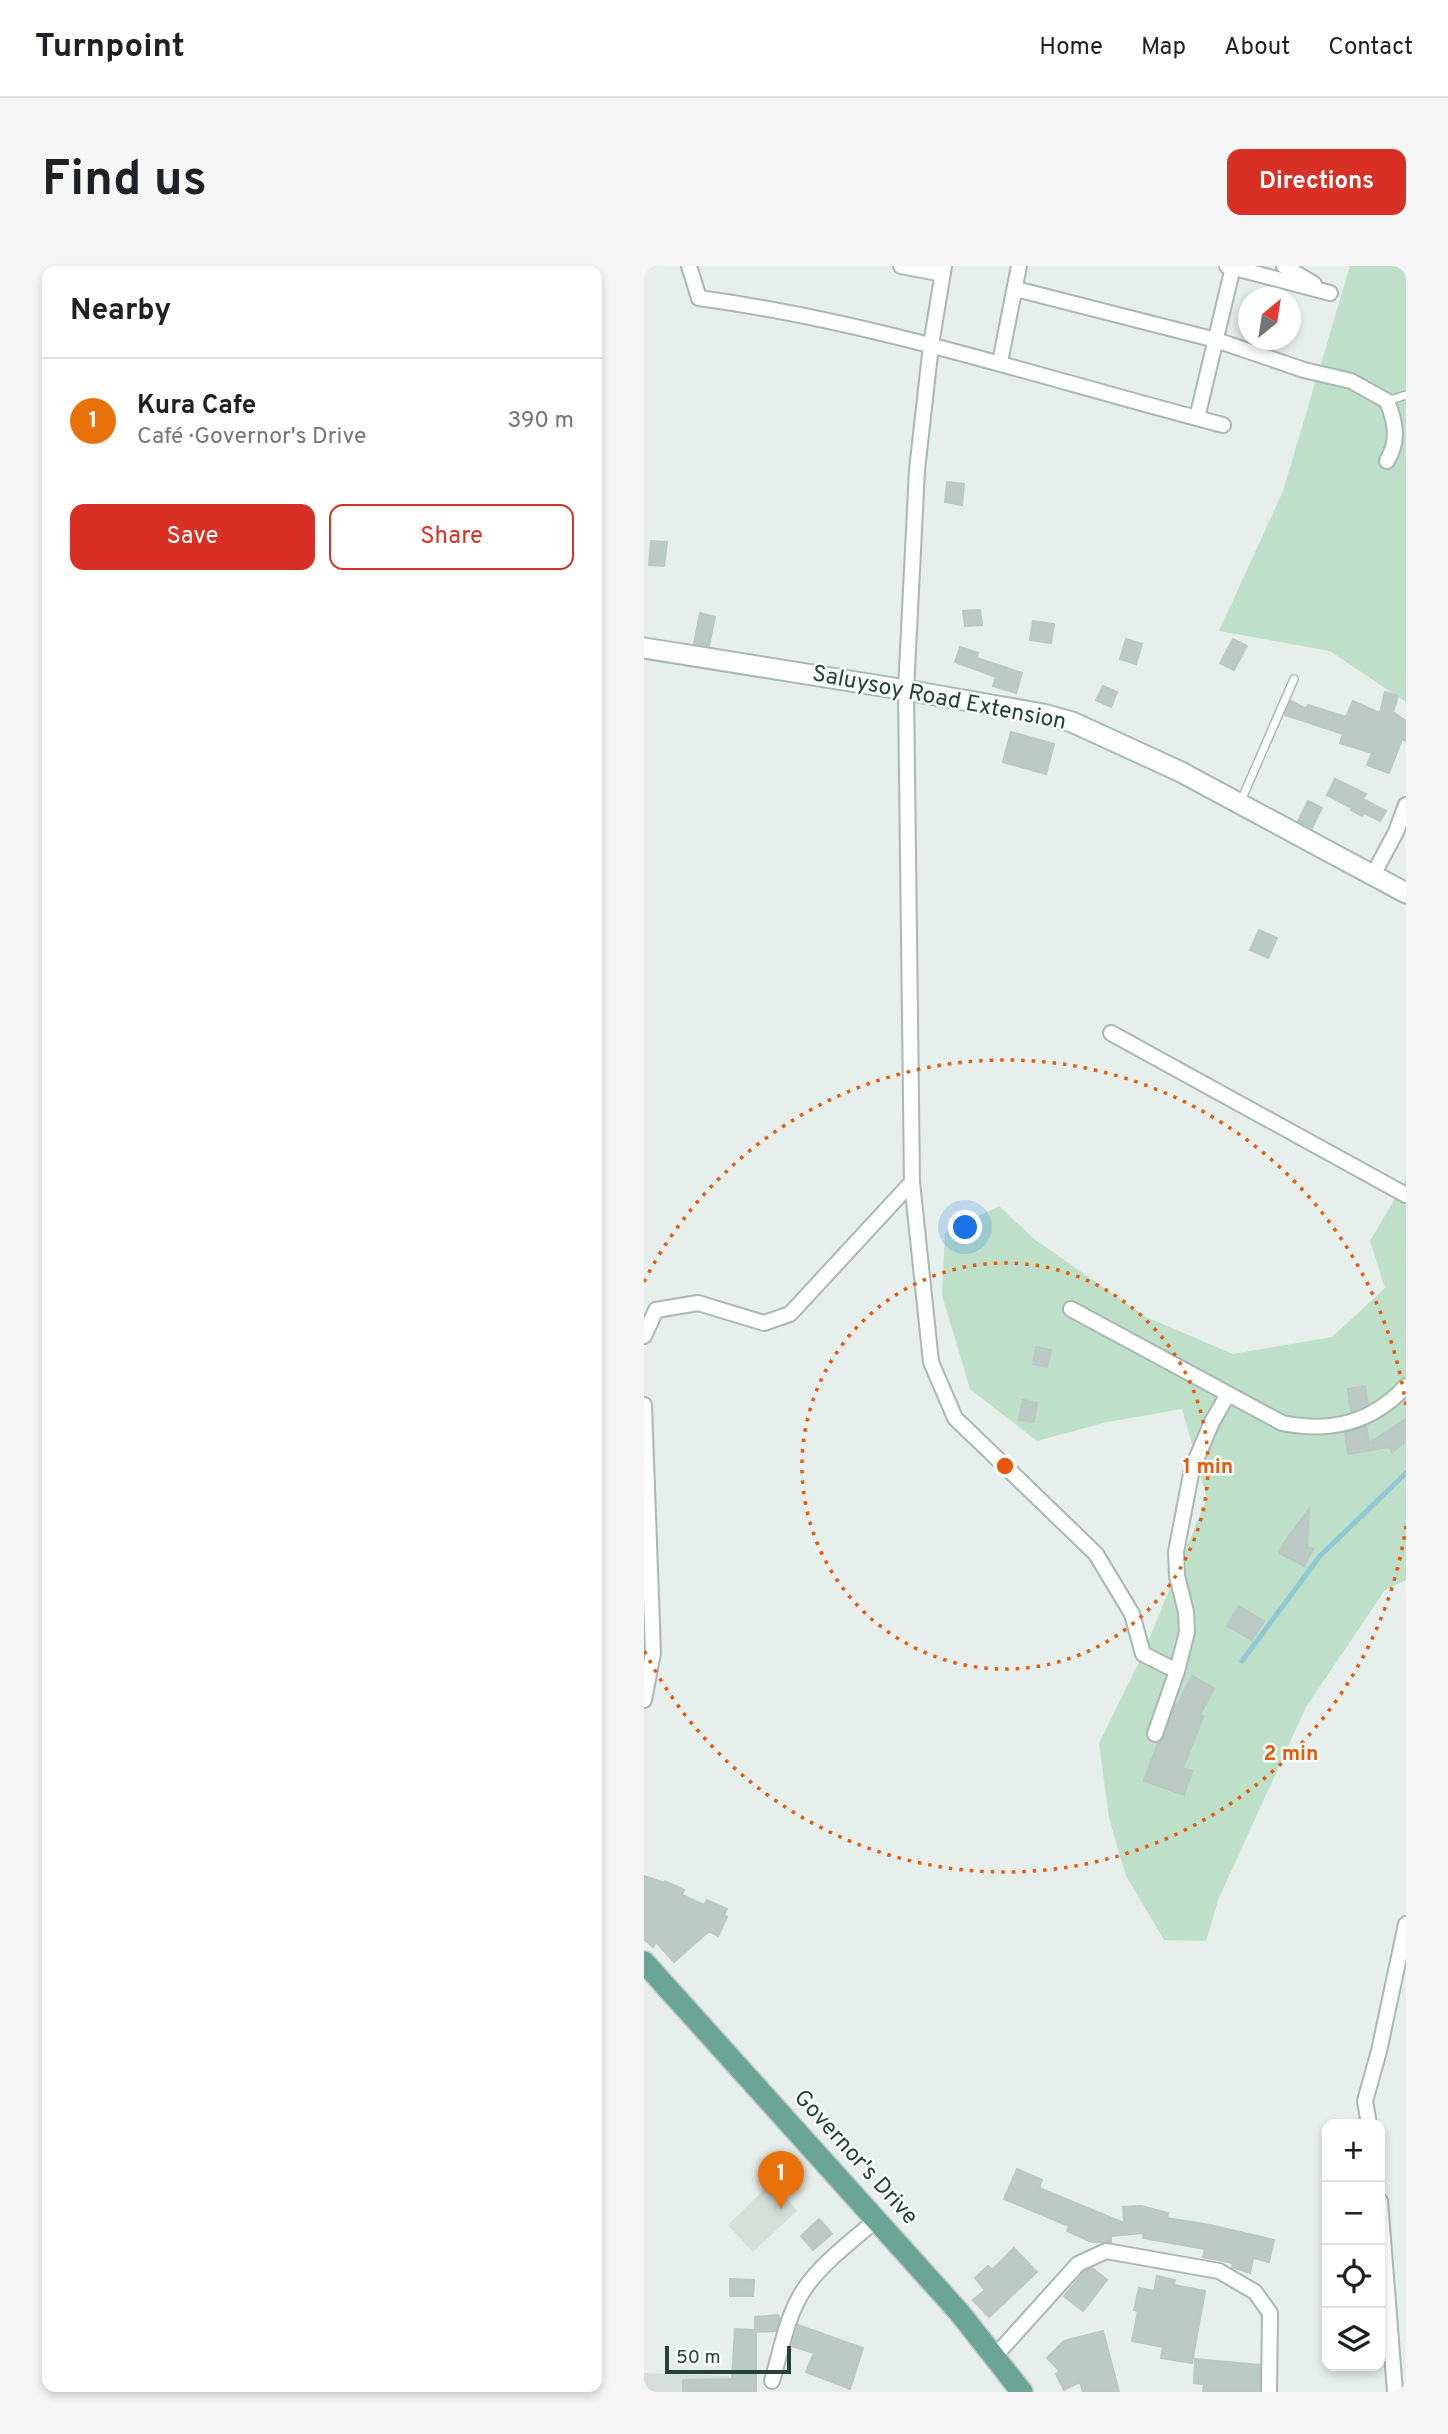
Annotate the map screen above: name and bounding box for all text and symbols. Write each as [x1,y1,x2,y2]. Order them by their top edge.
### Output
text: Turnpoint [35,27,185,69]
text: Home [1039,33,1103,63]
text: Map [1141,33,1186,63]
text: About [1224,33,1290,63]
text: Contact [1328,33,1413,63]
button: Directions [1227,149,1406,215]
text: Find us [42,151,207,213]
north arrow [1238,287,1301,350]
text: Nearby [70,293,171,330]
text: Kura Cafe [137,390,256,423]
text: 1 [88,407,98,436]
text: 390 m [507,407,574,436]
text: Café · Governor's Drive [137,423,366,452]
button: Save [70,504,315,570]
button: Share [329,504,574,570]
street label: Saluysoy Road Extension [810,660,1068,738]
your location [948,1210,982,1244]
centre of rings [993,1454,1017,1478]
text: 1 min [1183,1454,1233,1481]
text: 2 min [1264,1741,1318,1768]
street label: Governor's Drive [787,2084,923,2232]
map controls [1322,2119,1385,2371]
button: + [1322,2119,1385,2182]
pin: 1 [758,2151,804,2209]
button: − [1322,2182,1385,2245]
button: locate [1322,2245,1385,2308]
button: layers [1322,2308,1385,2371]
scale bar [665,2343,791,2375]
text: 50 m [676,2346,721,2370]

